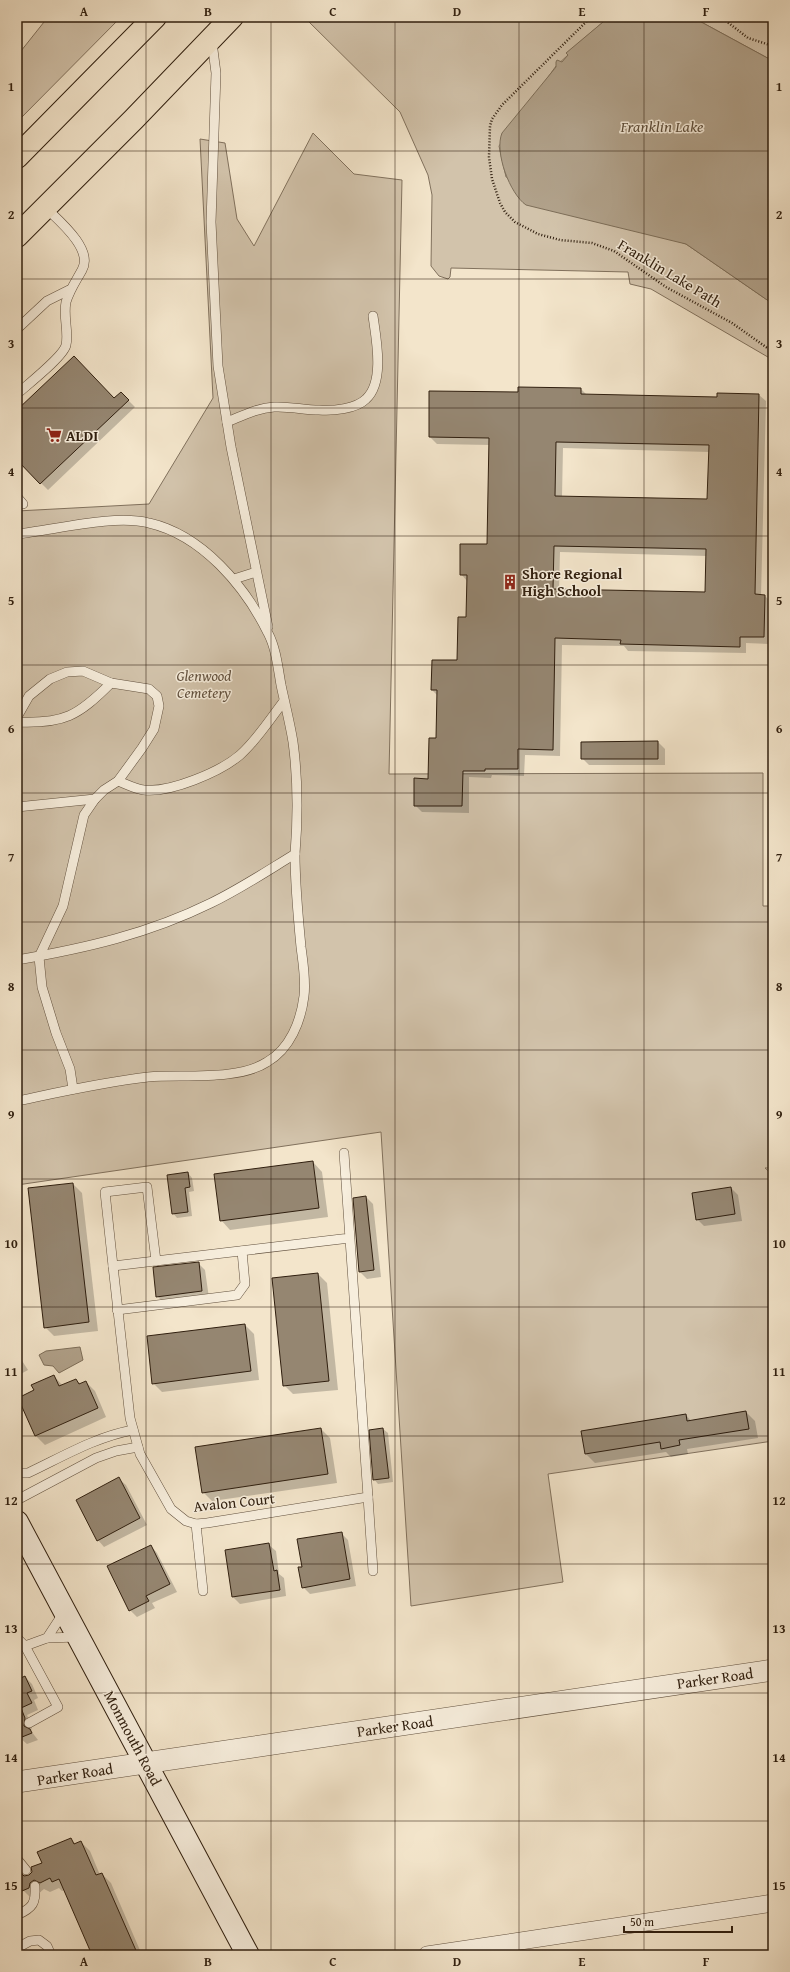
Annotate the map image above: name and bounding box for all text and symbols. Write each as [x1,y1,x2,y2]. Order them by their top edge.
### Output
text: A [80,2,89,21]
text: B [204,2,212,21]
text: C [329,2,337,21]
text: D [453,2,461,21]
text: E [579,2,586,21]
text: F [703,2,710,21]
text: 1 [8,77,14,96]
text: 1 [776,77,782,96]
water label: Franklin Lake [619,114,704,138]
text: 2 [8,205,15,224]
text: 2 [776,205,783,224]
street label: Franklin Lake Path [614,234,726,313]
text: 3 [8,334,14,353]
text: 3 [776,334,782,353]
place label: ALDI [66,425,98,446]
supermarket icon: ALDI [45,426,63,444]
text: 4 [8,462,15,481]
text: 4 [776,462,783,481]
place label: Shore Regional High School [522,563,623,601]
building icon: Shore Regional High School [501,573,519,591]
text: 5 [8,591,15,610]
text: 5 [776,591,783,610]
park label: Glenwood Cemetery [176,665,232,703]
text: 6 [8,719,15,738]
text: 6 [776,719,783,738]
text: 7 [8,848,15,867]
text: 7 [776,848,783,867]
text: 8 [8,977,15,996]
text: 8 [776,977,783,996]
text: 9 [8,1105,15,1124]
text: 9 [776,1105,783,1124]
text: 10 [4,1234,18,1253]
text: 10 [772,1234,786,1253]
text: 11 [4,1362,18,1381]
text: 11 [772,1362,786,1381]
street label: Avalon Court [192,1487,276,1517]
text: 12 [4,1491,18,1510]
text: 12 [772,1491,786,1510]
text: 13 [4,1619,18,1638]
text: 13 [772,1619,786,1638]
street label: Parker Road [676,1662,754,1694]
street label: Monmouth Road [99,1687,167,1789]
street label: Parker Road [356,1710,434,1742]
text: 14 [4,1748,18,1767]
text: 14 [772,1748,786,1767]
street label: Parker Road [36,1758,114,1790]
text: 15 [4,1876,18,1895]
text: 15 [772,1876,786,1895]
scale bar [624,1908,732,1934]
text: 50 m [630,1913,654,1930]
text: A [80,1952,89,1971]
text: B [204,1952,212,1971]
text: C [329,1952,337,1971]
text: D [453,1952,461,1971]
text: E [579,1952,586,1971]
text: F [703,1952,710,1971]

